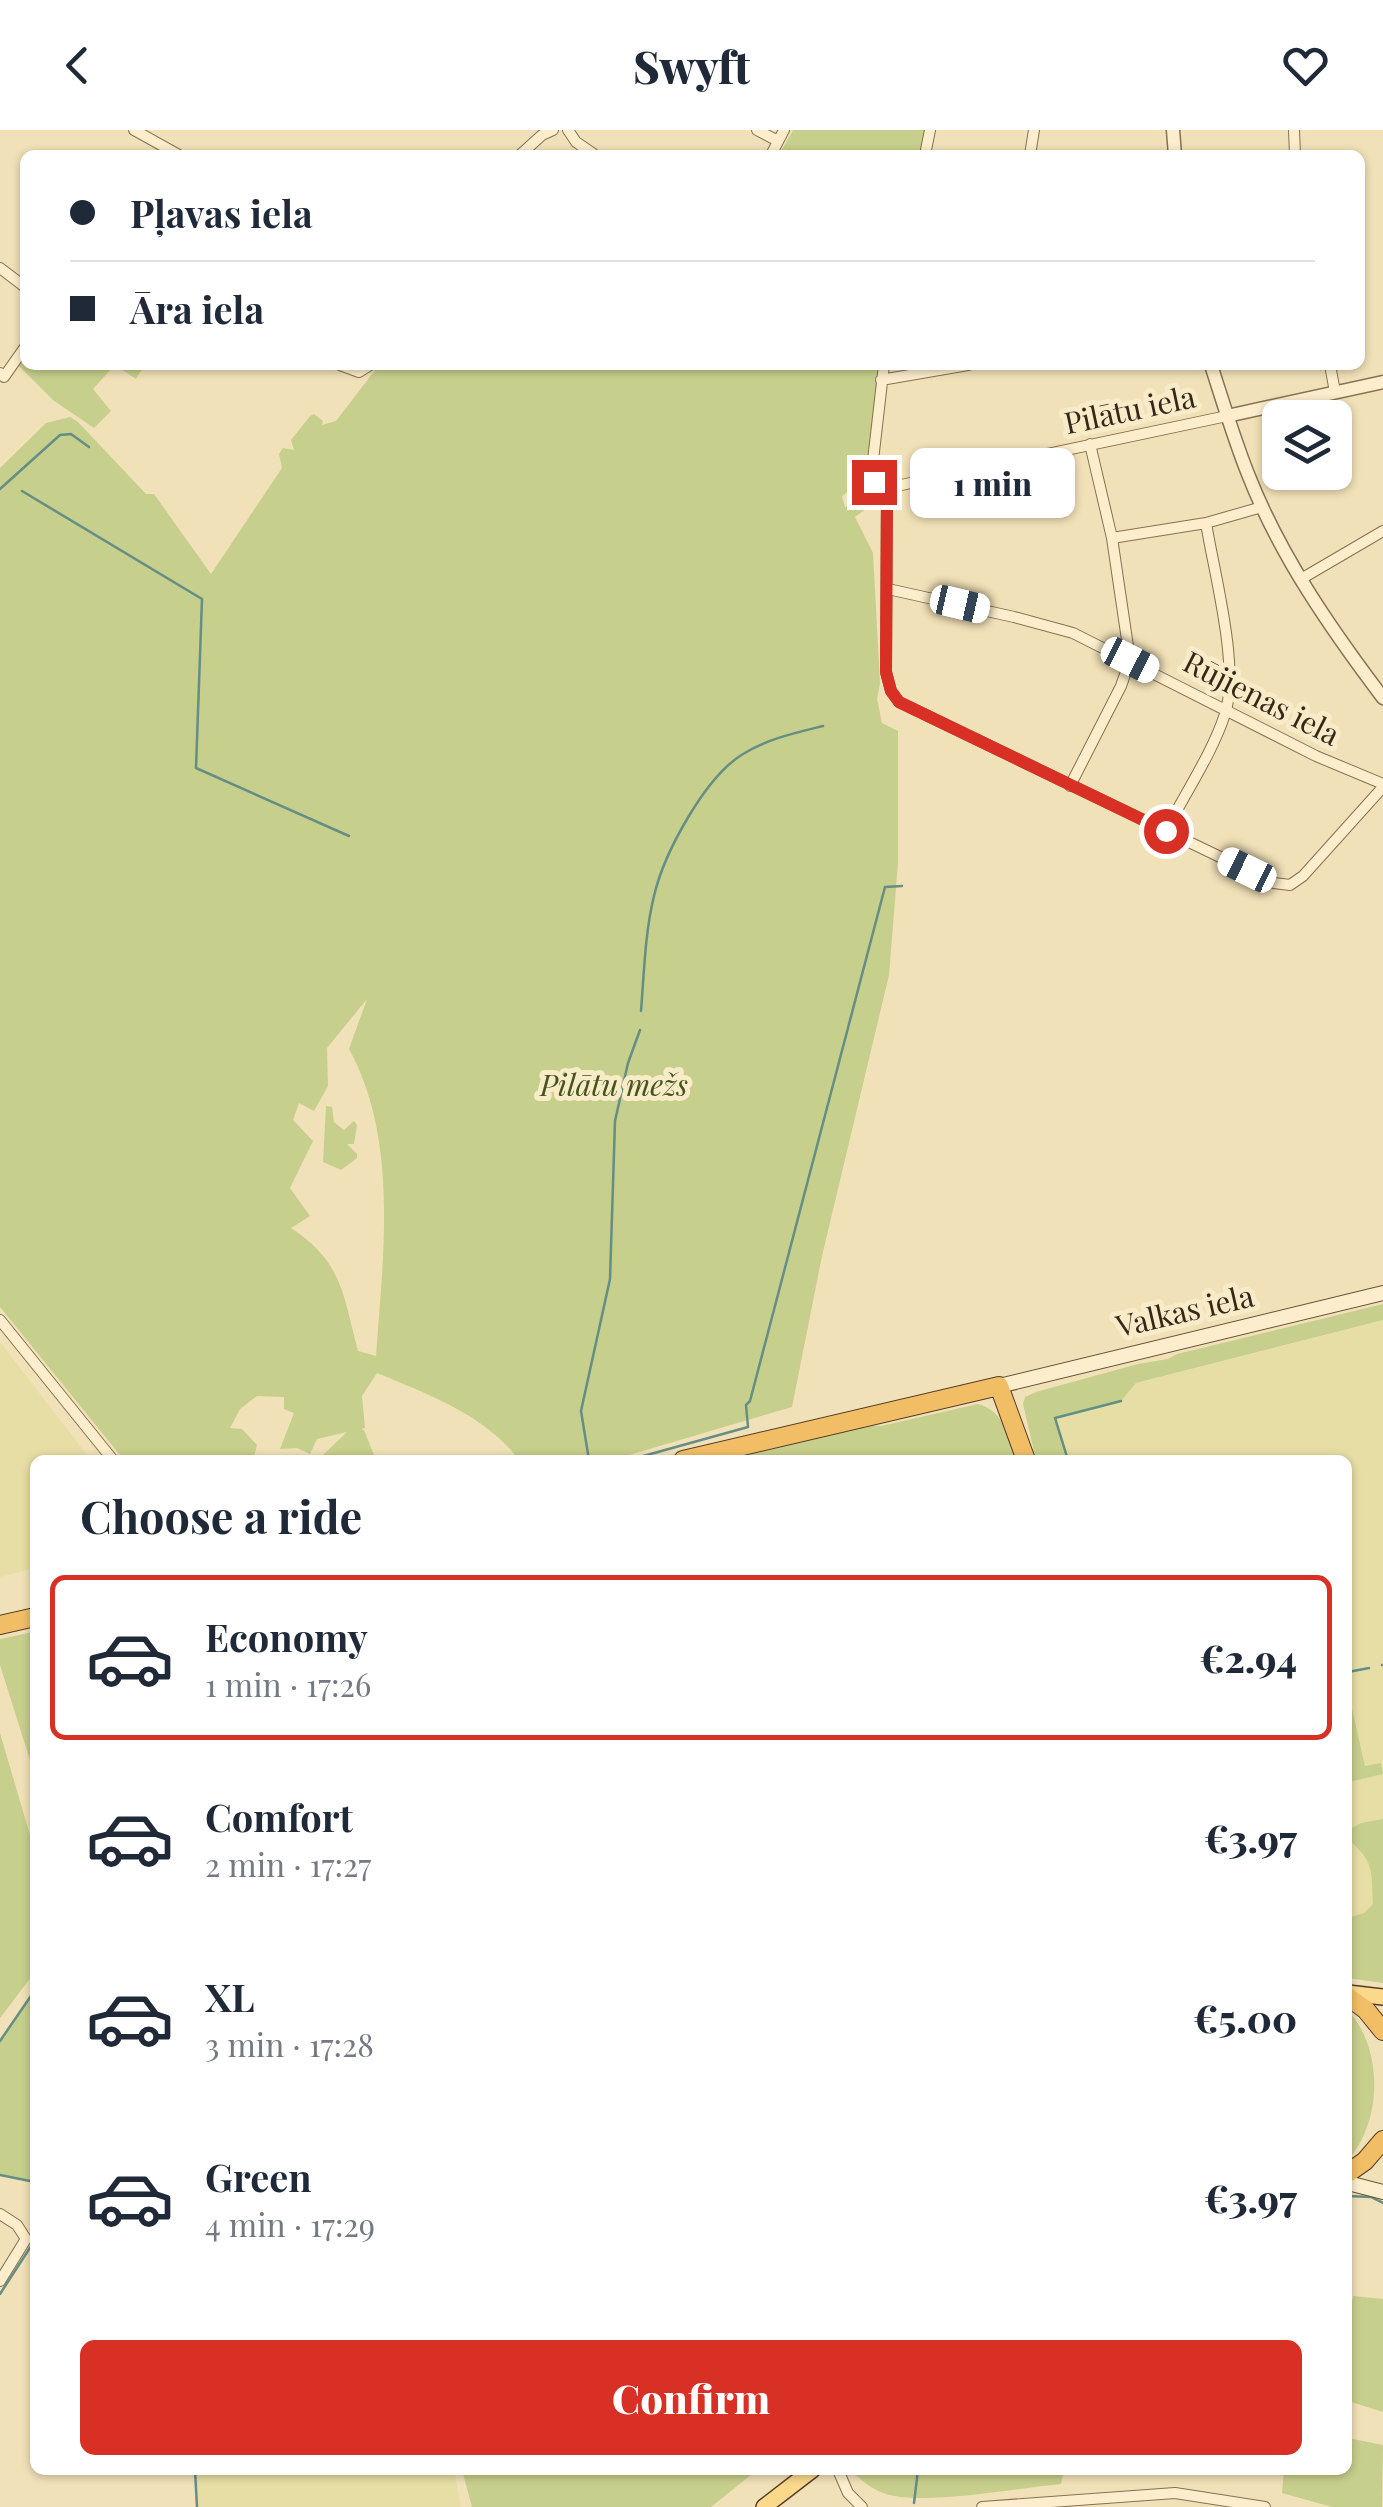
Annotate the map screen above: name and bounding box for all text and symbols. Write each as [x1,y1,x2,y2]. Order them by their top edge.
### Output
text: Swyft [633,35,750,95]
icon: back [50,38,105,93]
icon: heart [1278,38,1333,93]
text: Pļavas iela [130,187,313,238]
text: Āra iela [130,283,264,334]
street label: Pilātu iela [1060,376,1199,442]
map controls [1262,400,1352,490]
button: layers [1262,400,1352,490]
callout: 1 min [909,447,1074,517]
route end [852,460,897,505]
text: 1 min [953,461,1032,504]
car [927,583,993,625]
car [1096,633,1164,687]
street label: Rūjienas iela [1177,641,1347,754]
route start [1144,809,1189,854]
car [1213,843,1281,897]
park label: Pilātu mežs [539,1064,688,1104]
street label: Valkas iela [1111,1275,1257,1346]
text: Choose a ride [80,1485,362,1545]
text: Economy [205,1611,368,1662]
icon: car [85,1613,175,1703]
text: €2.94 [1199,1632,1297,1683]
text: 1 min · 17:26 [205,1662,371,1705]
text: Comfort [205,1791,353,1842]
icon: car [85,1793,175,1883]
text: €3.97 [1204,1812,1297,1863]
text: 2 min · 17:27 [205,1842,371,1885]
text: XL [205,1971,254,2022]
icon: car [85,1973,175,2063]
text: €5.00 [1193,1992,1297,2043]
text: 3 min · 17:28 [205,2022,374,2065]
text: Green [205,2151,312,2202]
icon: car [85,2153,175,2243]
text: €3.97 [1204,2172,1297,2223]
text: 4 min · 17:29 [205,2202,375,2245]
button: Confirm [80,2340,1302,2455]

